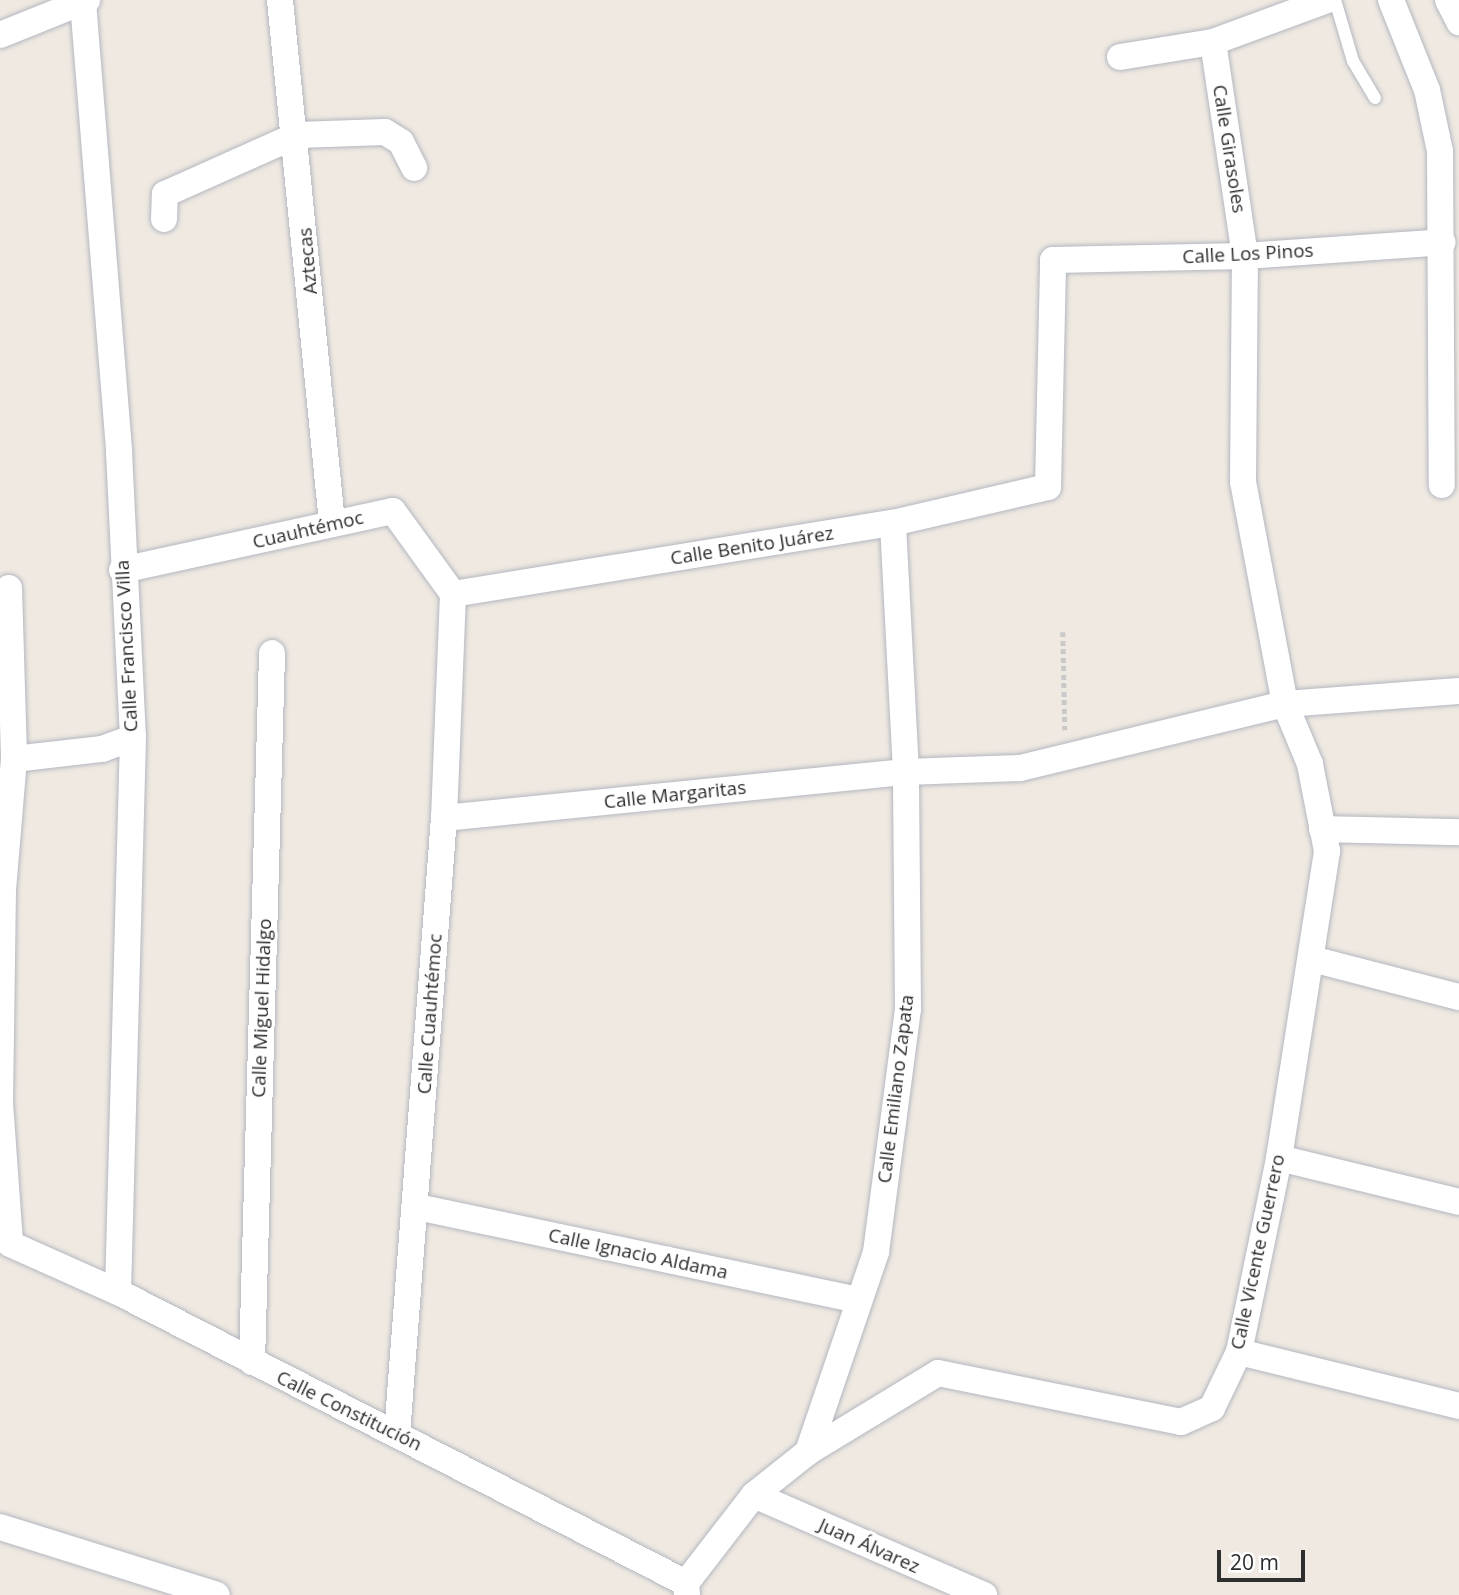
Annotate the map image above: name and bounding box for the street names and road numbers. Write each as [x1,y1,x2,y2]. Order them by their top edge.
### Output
street label: Calle Girasoles [1208,83,1250,215]
street label: Aztecas [294,227,322,295]
street label: Calle Los Pinos [1182,239,1314,269]
street label: Cuauhtémoc [250,506,366,554]
street label: Calle Benito Juárez [669,522,835,570]
street label: Calle Francisco Villa [111,559,143,733]
street label: Calle Margaritas [603,776,747,814]
street label: Calle Miguel Hidalgo [247,918,277,1098]
street label: Calle Cuauhtémoc [413,933,447,1095]
street label: Calle Emiliano Zapata [873,993,919,1185]
street label: Calle Vicente Guerrero [1226,1152,1290,1352]
street label: Calle Ignacio Aldama [546,1224,730,1284]
street label: Calle Constitución [273,1366,425,1456]
street label: Juan Álvarez [815,1514,923,1578]

